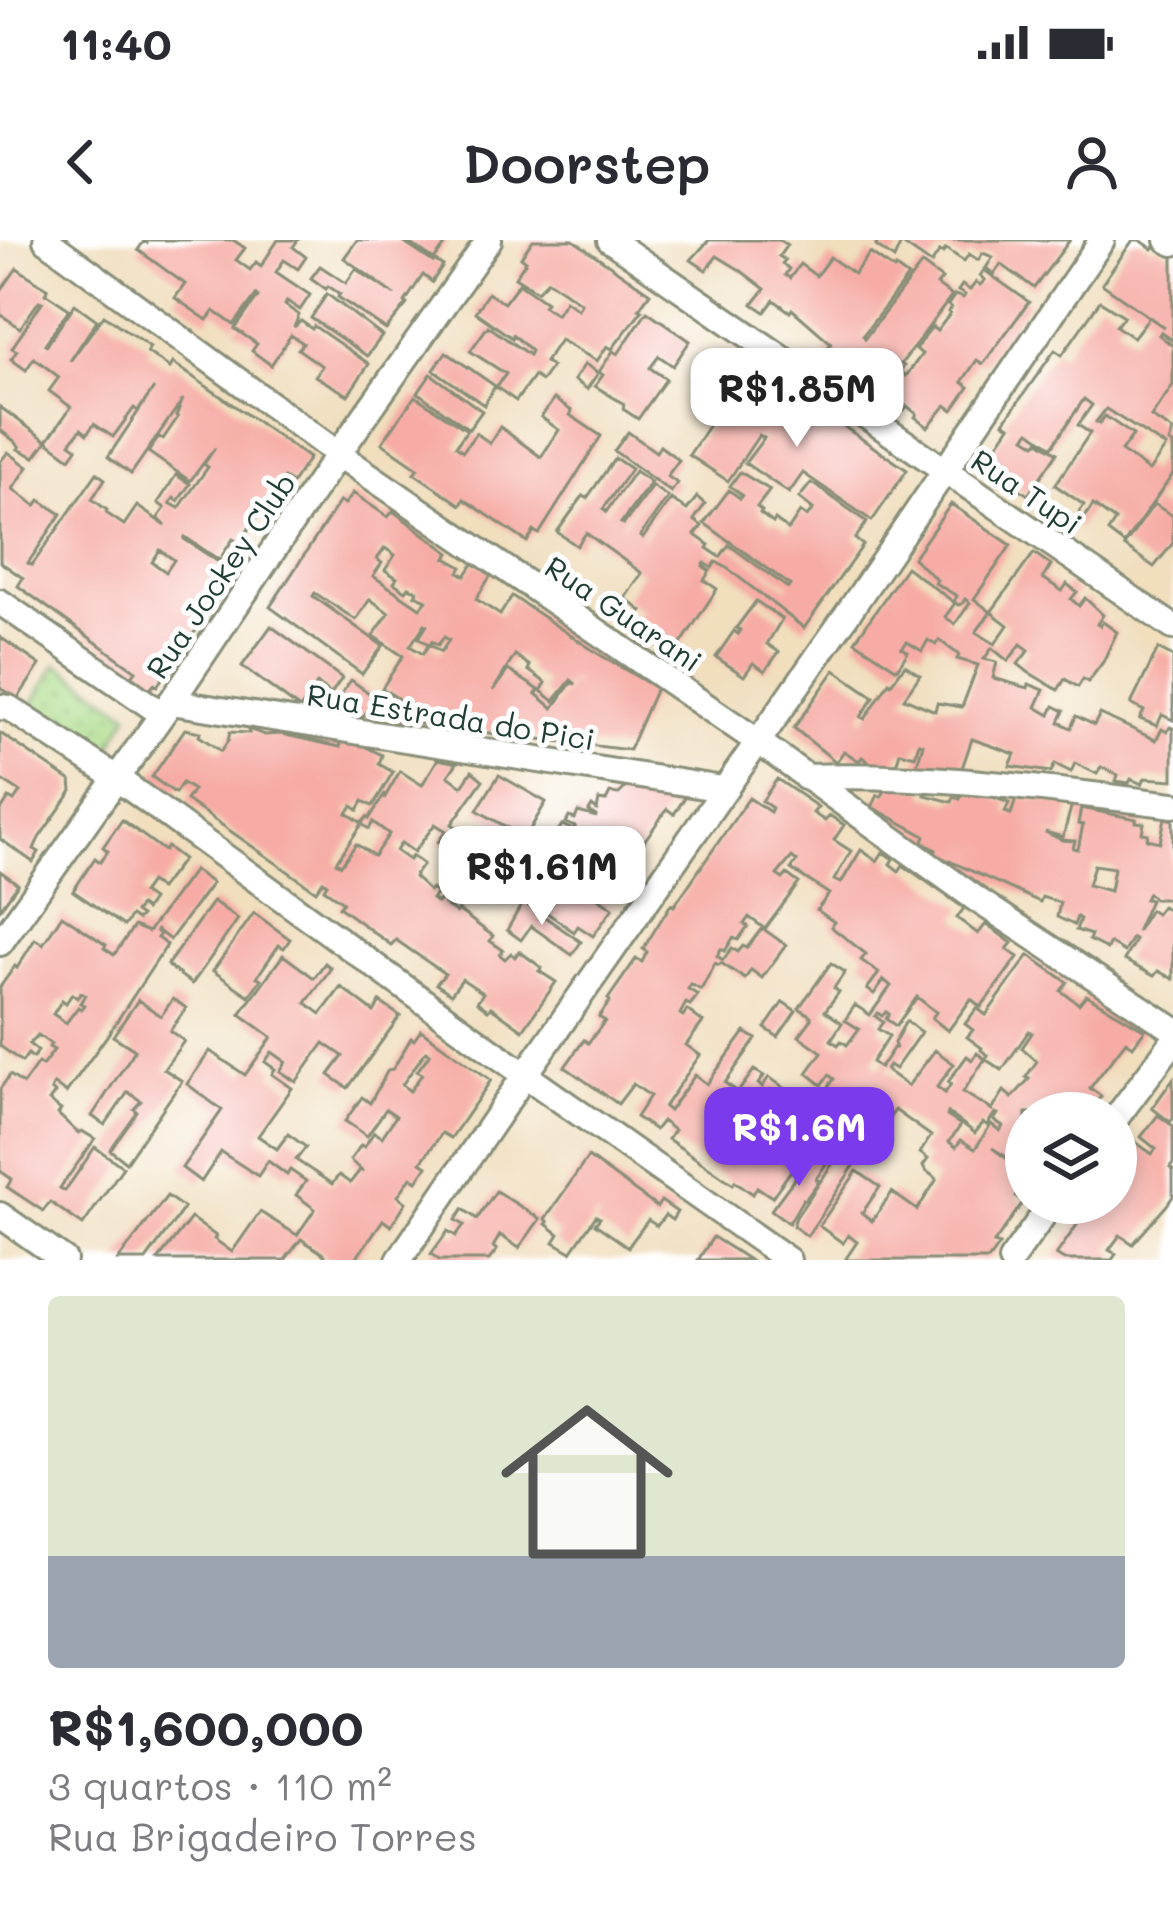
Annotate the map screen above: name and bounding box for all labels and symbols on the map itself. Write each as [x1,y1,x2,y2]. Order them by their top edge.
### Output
pin: R$1.85M [686,348,908,450]
street label: Rua Tupi [964,440,1090,542]
street label: Rua Jockey Club [136,464,304,686]
street label: Rua Guarani [538,546,710,680]
street label: Rua Estrada do Pici [304,674,598,758]
pin: R$1.61M [431,826,653,928]
pin: R$1.6M [701,1087,897,1189]

